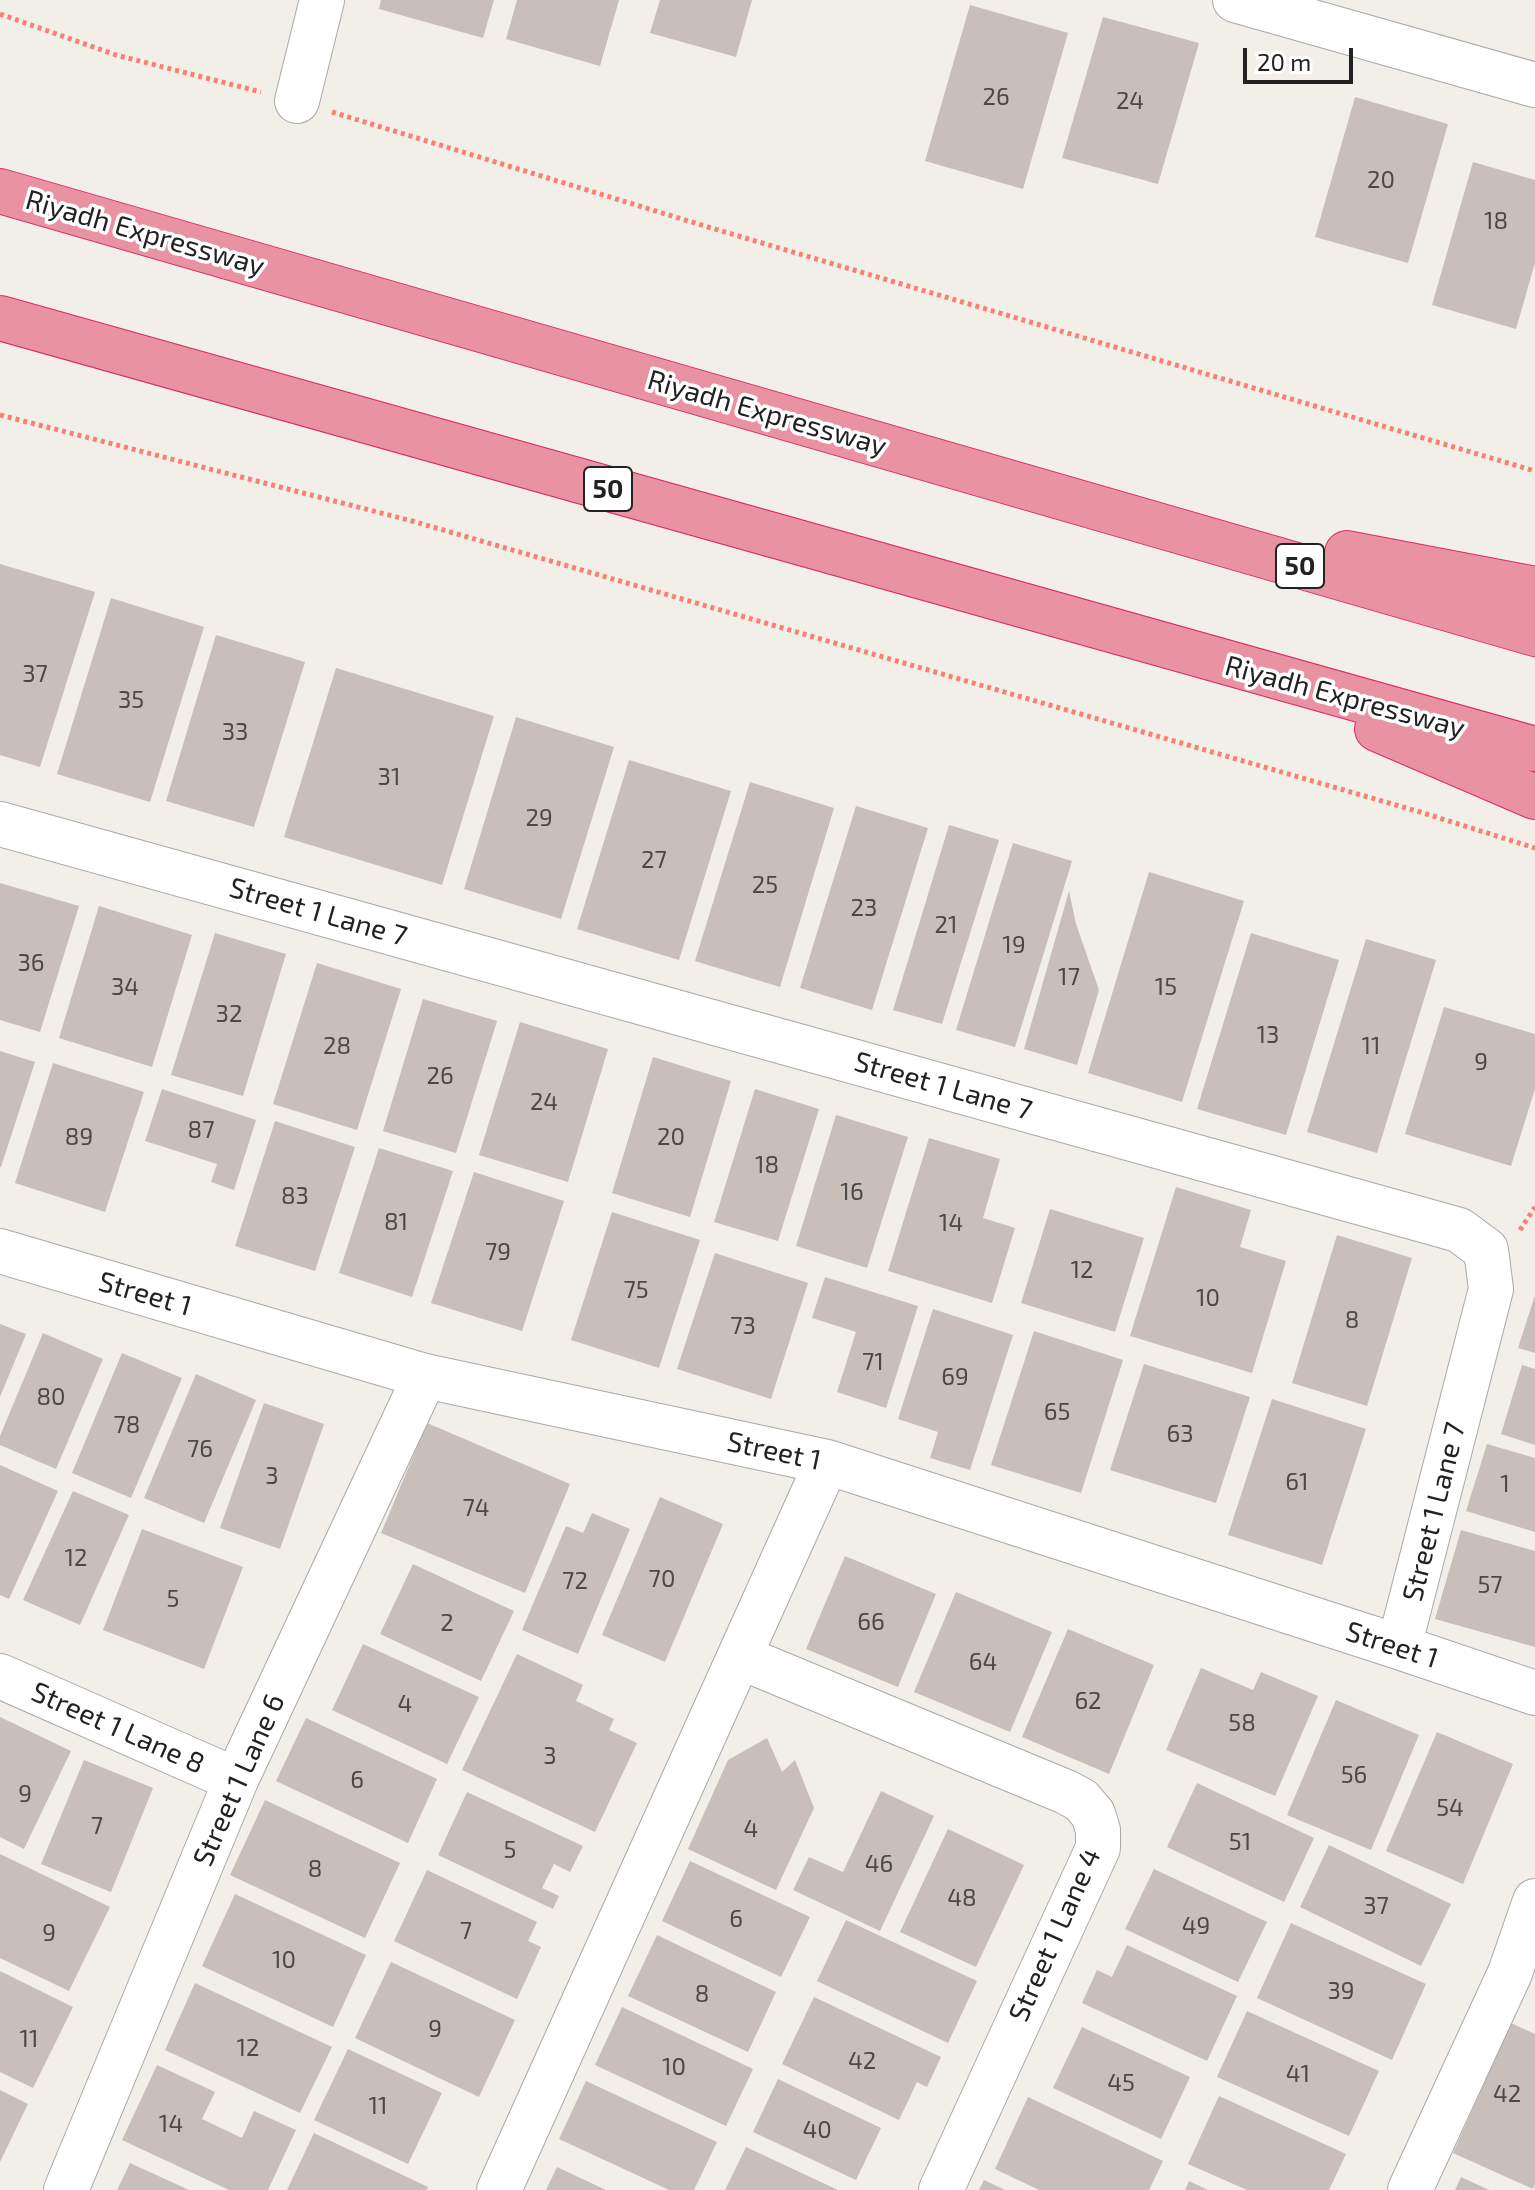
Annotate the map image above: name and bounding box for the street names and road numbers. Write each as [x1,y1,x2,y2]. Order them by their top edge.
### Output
street label: Riyadh Expressway [22,183,268,283]
street label: Riyadh Expressway [644,363,890,463]
road number: 50 [584,467,632,511]
road number: 50 [1276,544,1324,588]
street label: Riyadh Expressway [1221,649,1469,745]
street label: Street 1 Lane 7 [225,871,411,953]
street label: Street 1 Lane 7 [850,1045,1036,1127]
street label: Street 1 [95,1265,195,1323]
street label: Street 1 Lane 7 [1396,1419,1472,1605]
street label: Street 1 [724,1425,824,1477]
street label: Street 1 [1342,1614,1442,1676]
street label: Street 1 Lane 8 [26,1675,210,1781]
street label: Street 1 Lane 6 [186,1689,292,1871]
street label: Street 1 Lane 4 [1002,1843,1108,2027]

